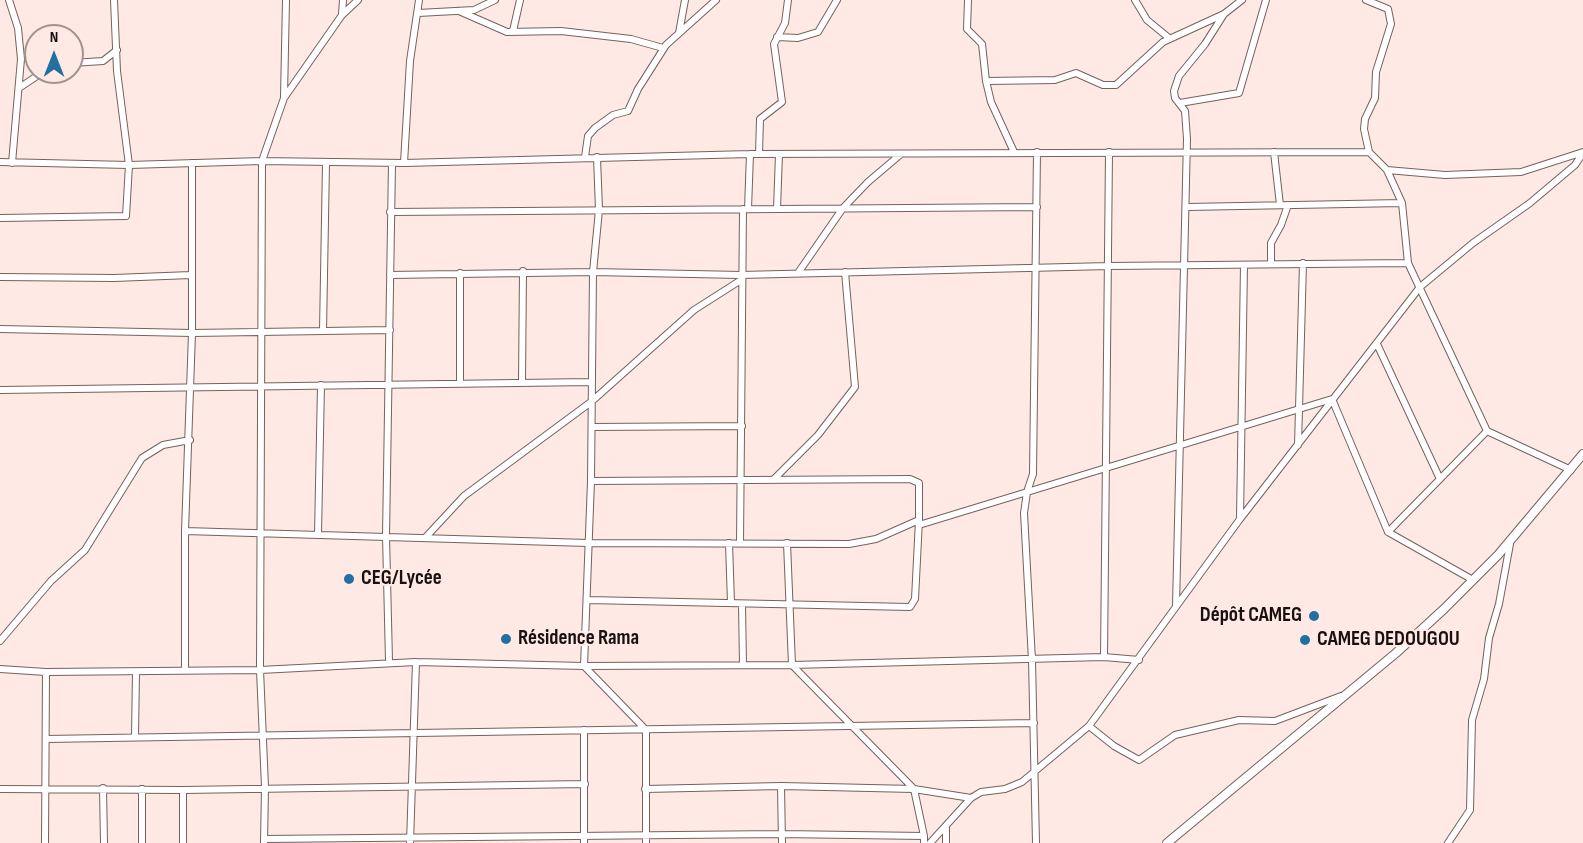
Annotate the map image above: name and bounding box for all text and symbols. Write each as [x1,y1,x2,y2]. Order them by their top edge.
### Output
north arrow [24,24,84,84]
text: N [50,28,58,47]
place label: CEG/Lycée [361,566,442,592]
marker: CEG/Lycée [342,572,356,586]
place label: Dépôt CAMEG [1200,603,1302,629]
marker: Dépôt CAMEG [1307,609,1321,623]
place label: Résidence Rama [518,626,639,652]
place label: CAMEG DEDOUGOU [1317,627,1460,653]
marker: Résidence Rama [499,632,513,646]
marker: CAMEG DEDOUGOU [1298,633,1312,647]

